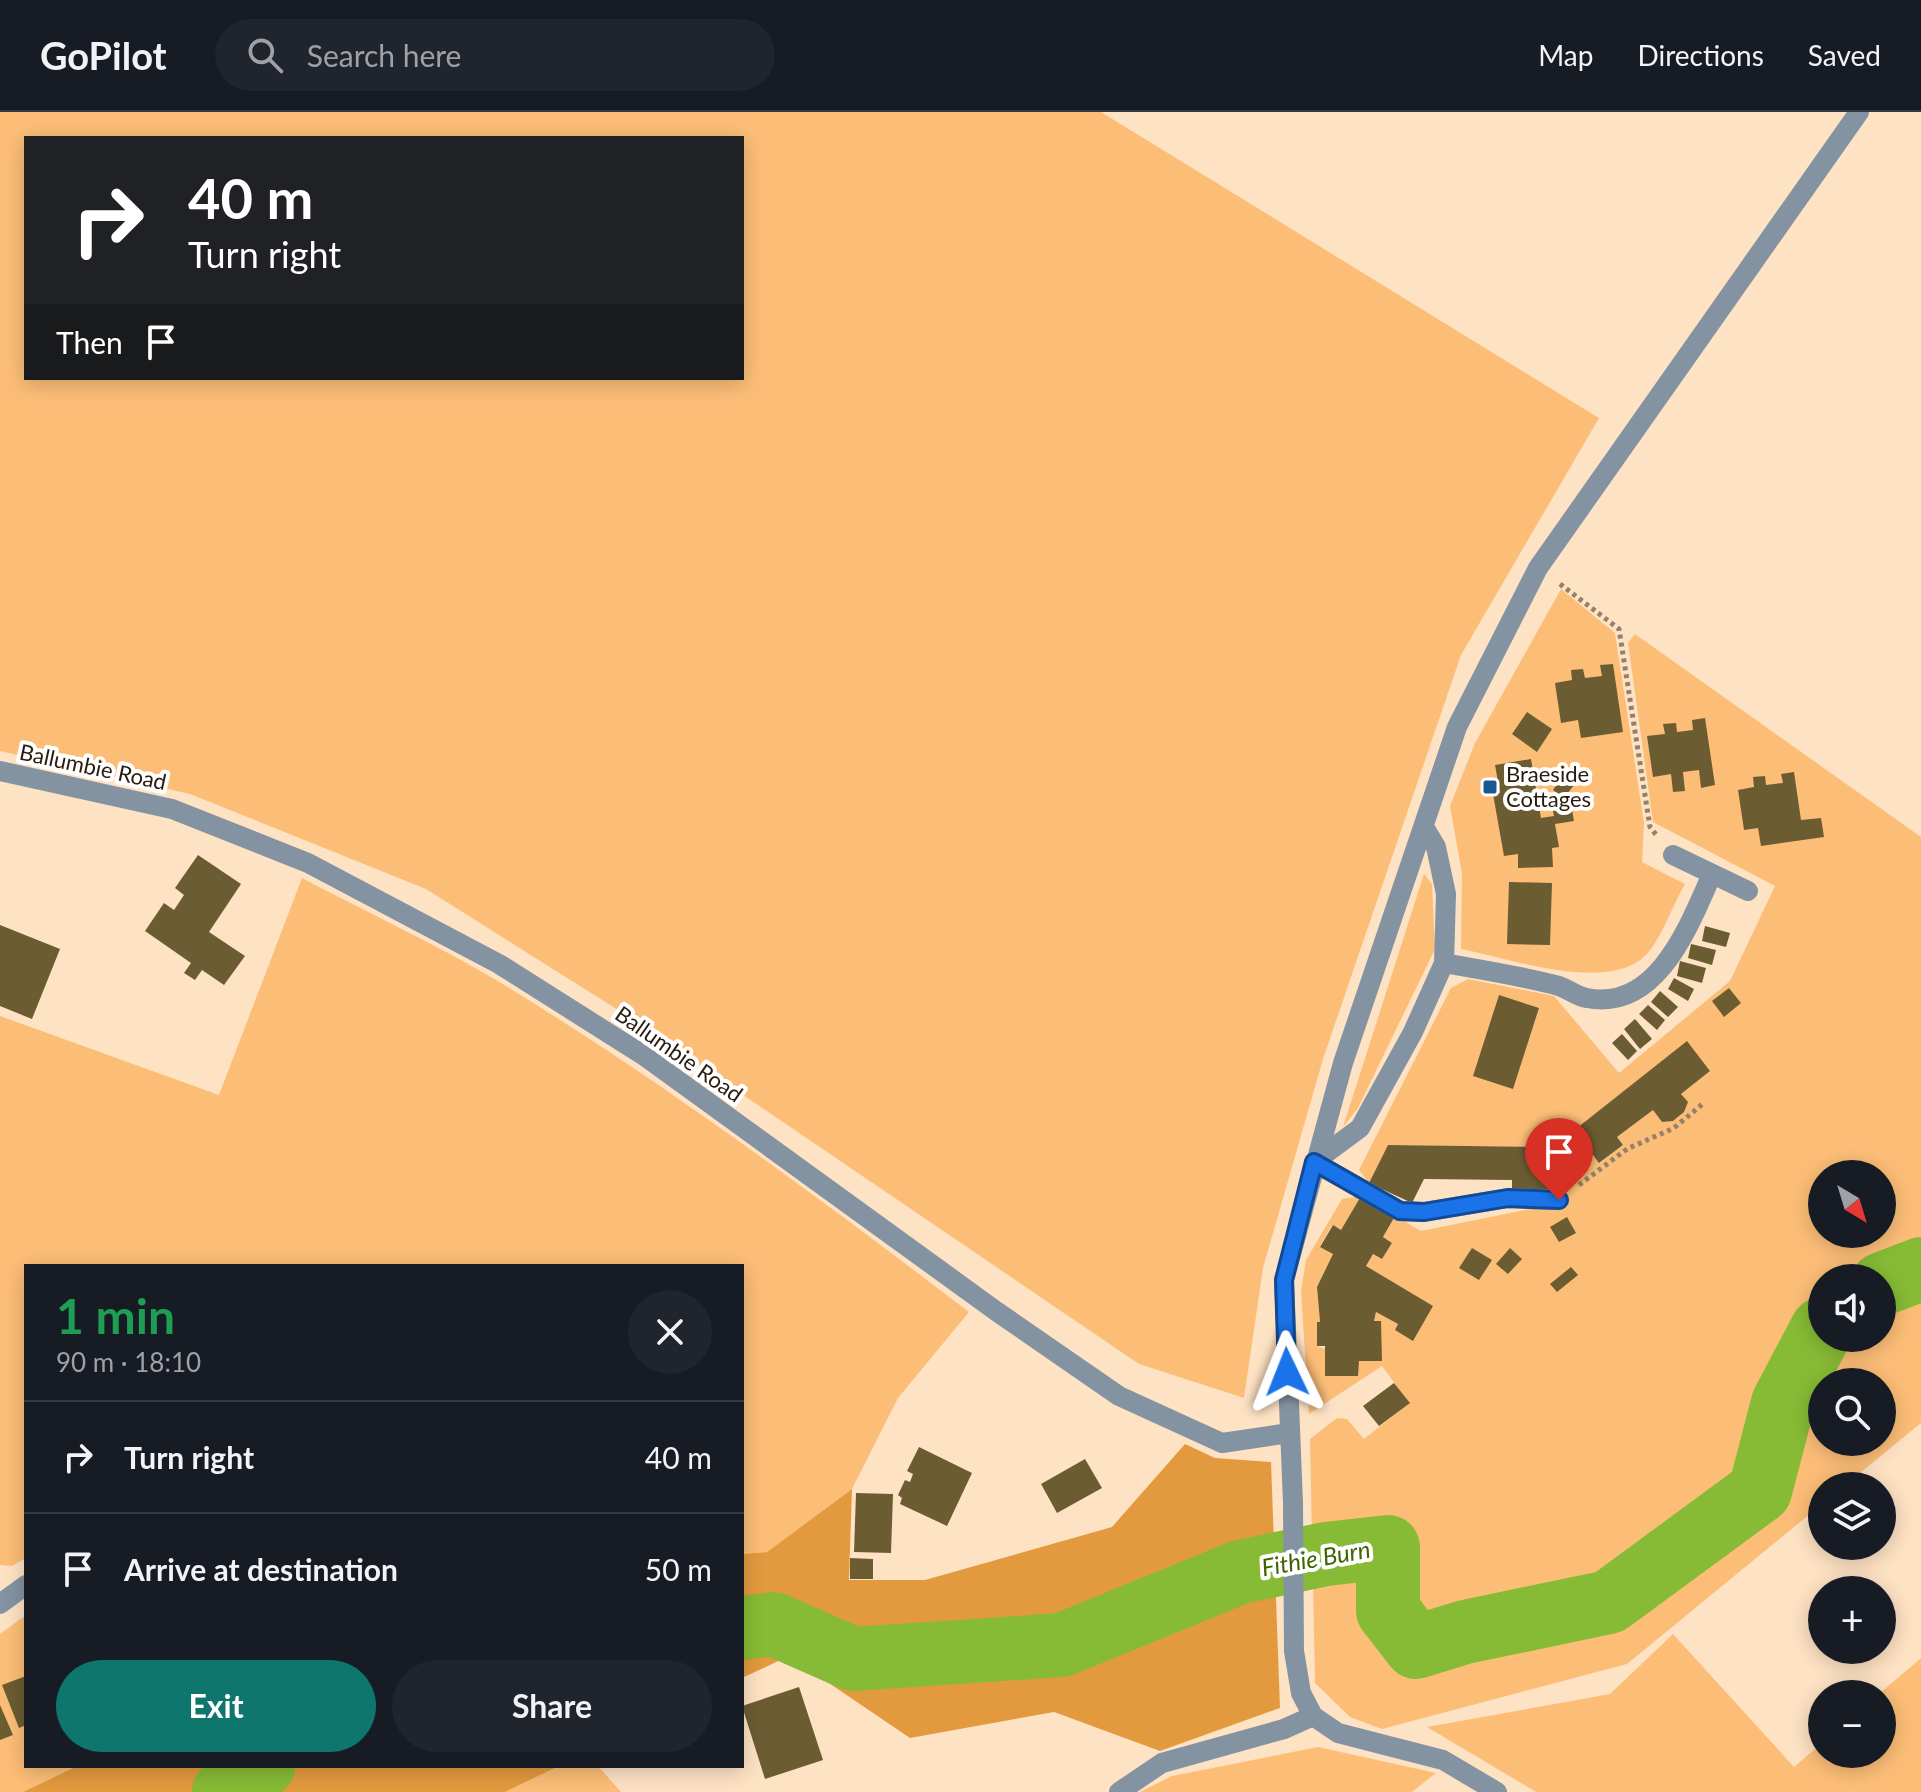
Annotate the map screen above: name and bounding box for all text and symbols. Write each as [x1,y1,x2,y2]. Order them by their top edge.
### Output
search box [215,19,775,91]
text: GoPilot [40,32,167,78]
icon: search [243,33,287,77]
text: Search here [307,37,461,73]
text: Map [1538,38,1593,72]
text: Directions [1637,38,1764,72]
text: Saved [1808,38,1881,72]
text: 40 m [188,164,313,231]
icon: right [56,168,160,272]
text: Turn right [188,232,341,276]
icon: arrive [139,320,183,364]
text: Then [56,324,123,360]
street label: Ballumbie Road [17,738,169,795]
place label: Braeside Cottages [1506,760,1591,812]
marker: Braeside Cottages [1481,778,1499,796]
street label: Ballumbie Road [610,1000,748,1107]
pin [1525,1118,1593,1200]
icon: arrive [1537,1130,1581,1174]
north arrow [1808,1160,1896,1248]
map controls [1808,1160,1896,1768]
button: sound [1808,1264,1896,1352]
text: 1 min [56,1287,175,1344]
button: close [628,1290,712,1374]
position arrow [1245,1330,1329,1414]
text: 90 m · 18:10 [56,1346,201,1378]
button: search [1808,1368,1896,1456]
icon: right [56,1435,100,1479]
text: Turn right [124,1439,254,1475]
text: 40 m [645,1439,712,1475]
button: layers [1808,1472,1896,1560]
water label: Fithie Burn [1259,1534,1372,1581]
icon: arrive [56,1547,100,1591]
text: Arrive at destination [124,1551,398,1587]
text: 50 m [645,1551,712,1587]
button: + [1808,1576,1896,1664]
button: Exit [56,1660,376,1752]
button: Share [392,1660,712,1752]
button: − [1808,1680,1896,1768]

